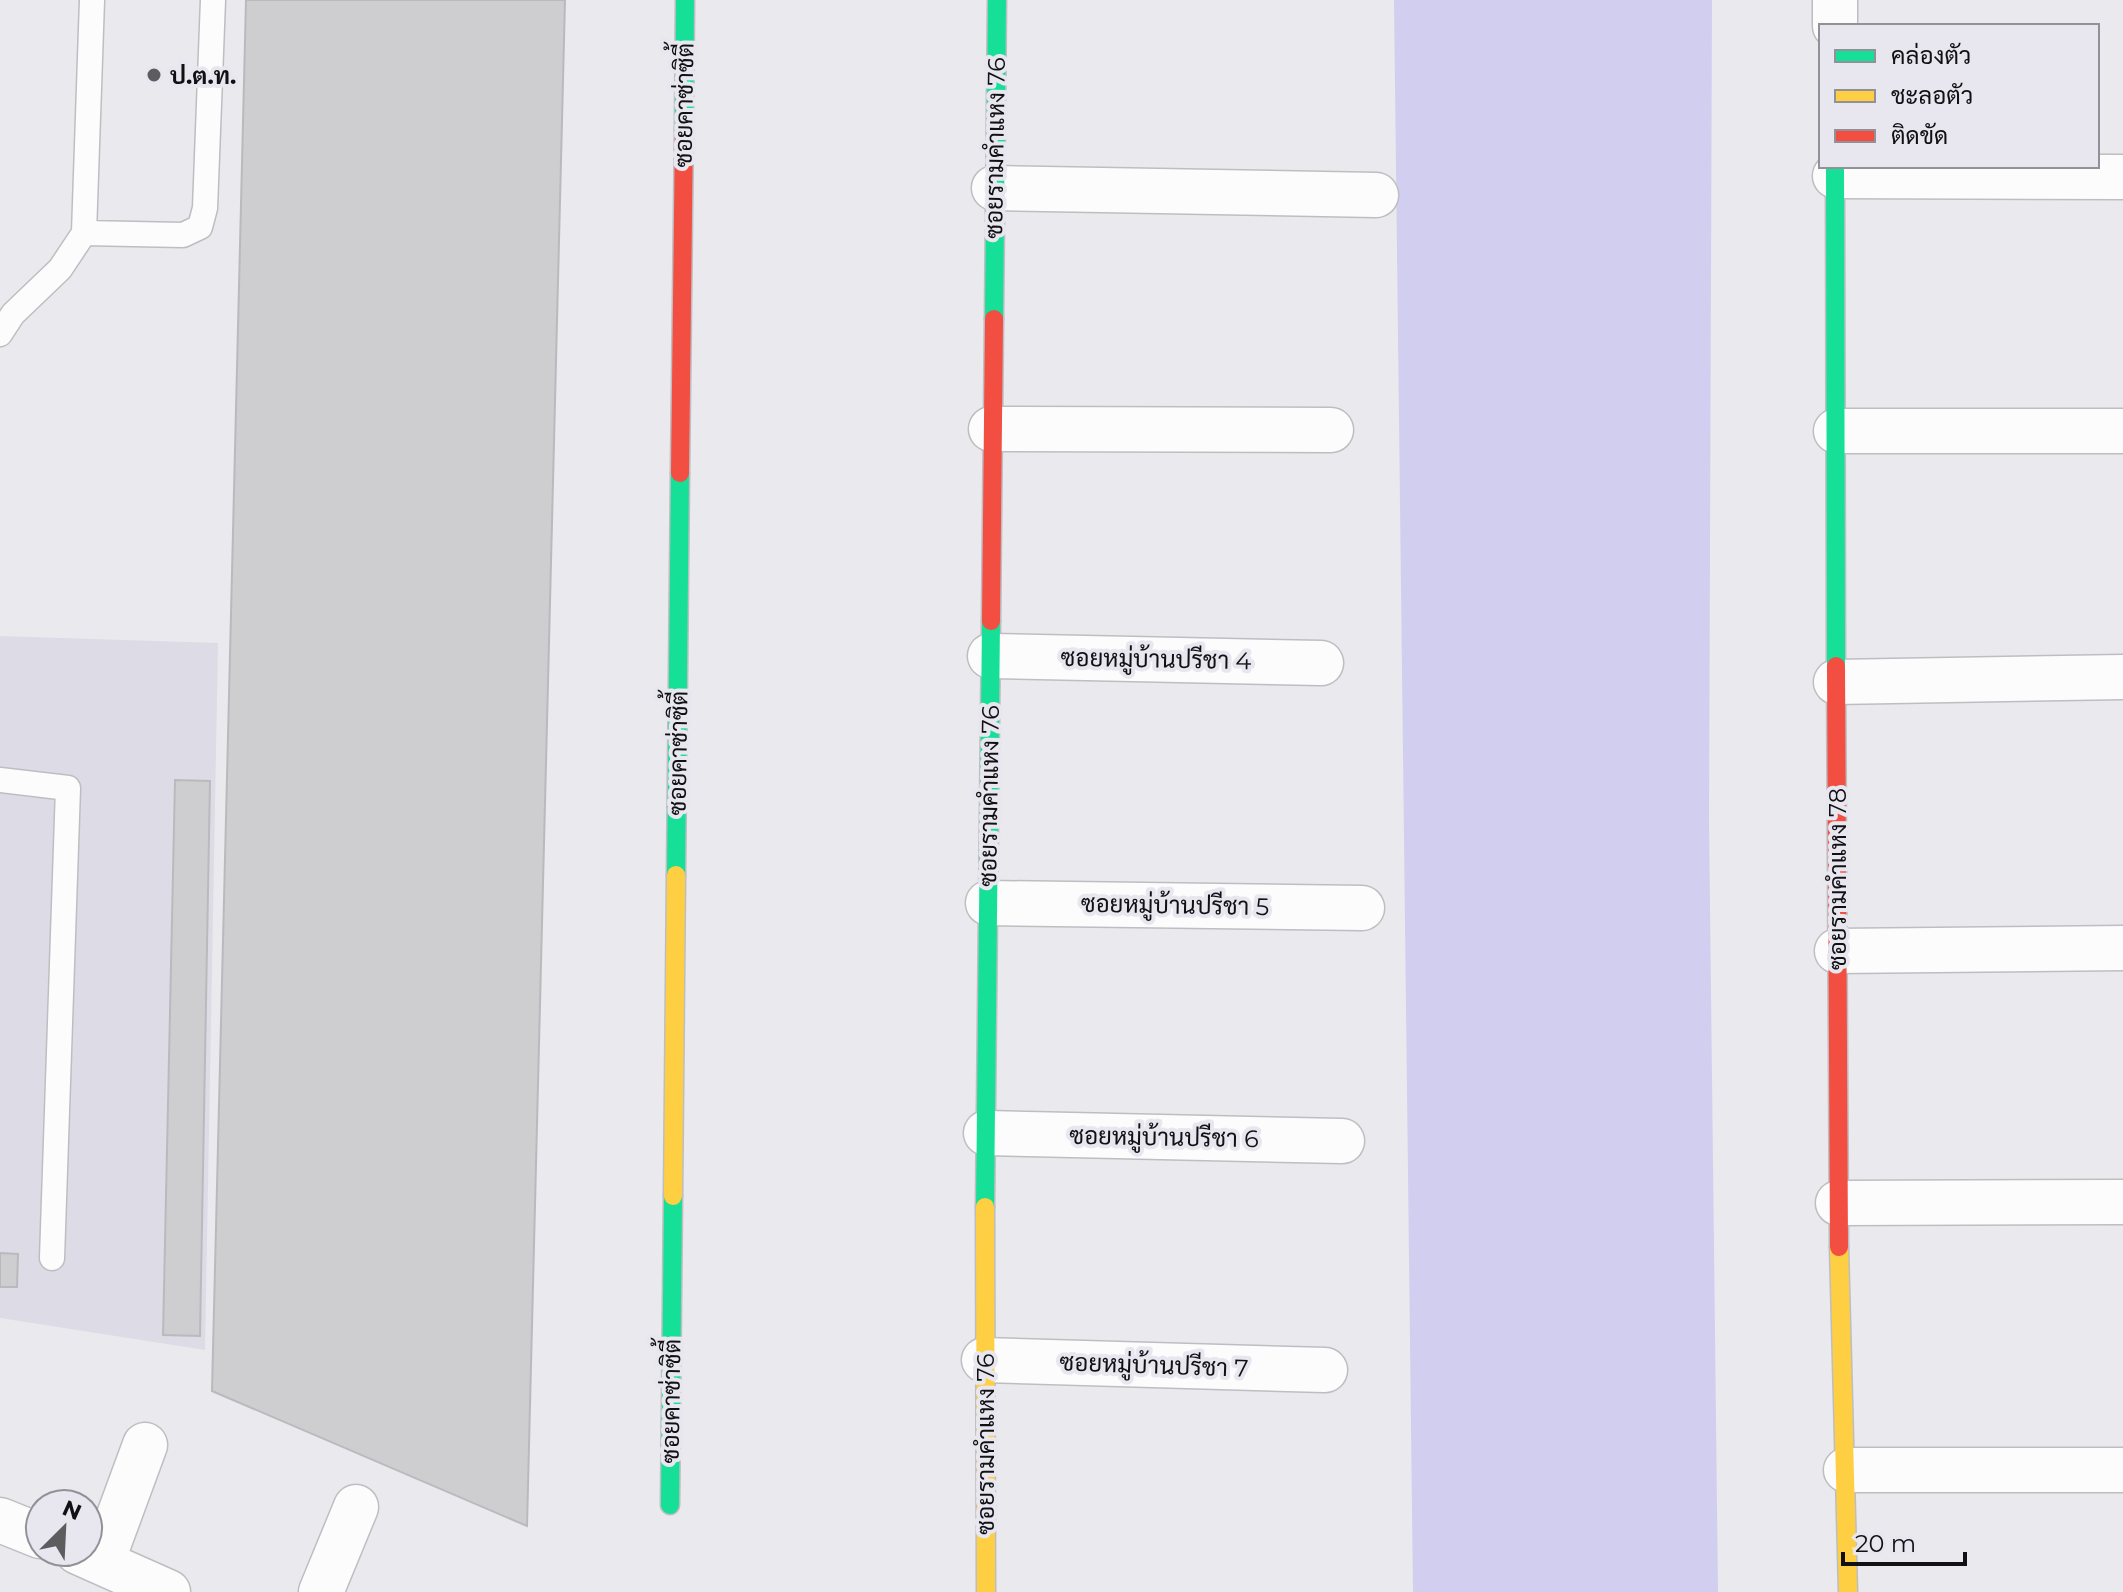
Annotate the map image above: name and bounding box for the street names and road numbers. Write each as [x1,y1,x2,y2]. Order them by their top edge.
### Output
street label: ซอยคาซ่าซิตี้ [661,41,700,167]
street label: ซอยรามคำแหง 76 [979,57,1011,239]
street label: ซอยหมู่บ้านปรีชา 4 [1060,643,1252,678]
street label: ซอยคาซ่าซิตี้ [655,689,694,815]
street label: ซอยรามคำแหง 76 [973,705,1005,887]
street label: ซอยรามคำแหง 78 [1823,788,1852,970]
street label: ซอยหมู่บ้านปรีชา 5 [1081,889,1269,924]
street label: ซอยหมู่บ้านปรีชา 6 [1069,1121,1259,1156]
street label: ซอยคาซ่าซิตี้ [648,1337,687,1463]
street label: ซอยหมู่บ้านปรีชา 7 [1059,1347,1249,1386]
street label: ซอยรามคำแหง 76 [971,1353,1000,1535]

